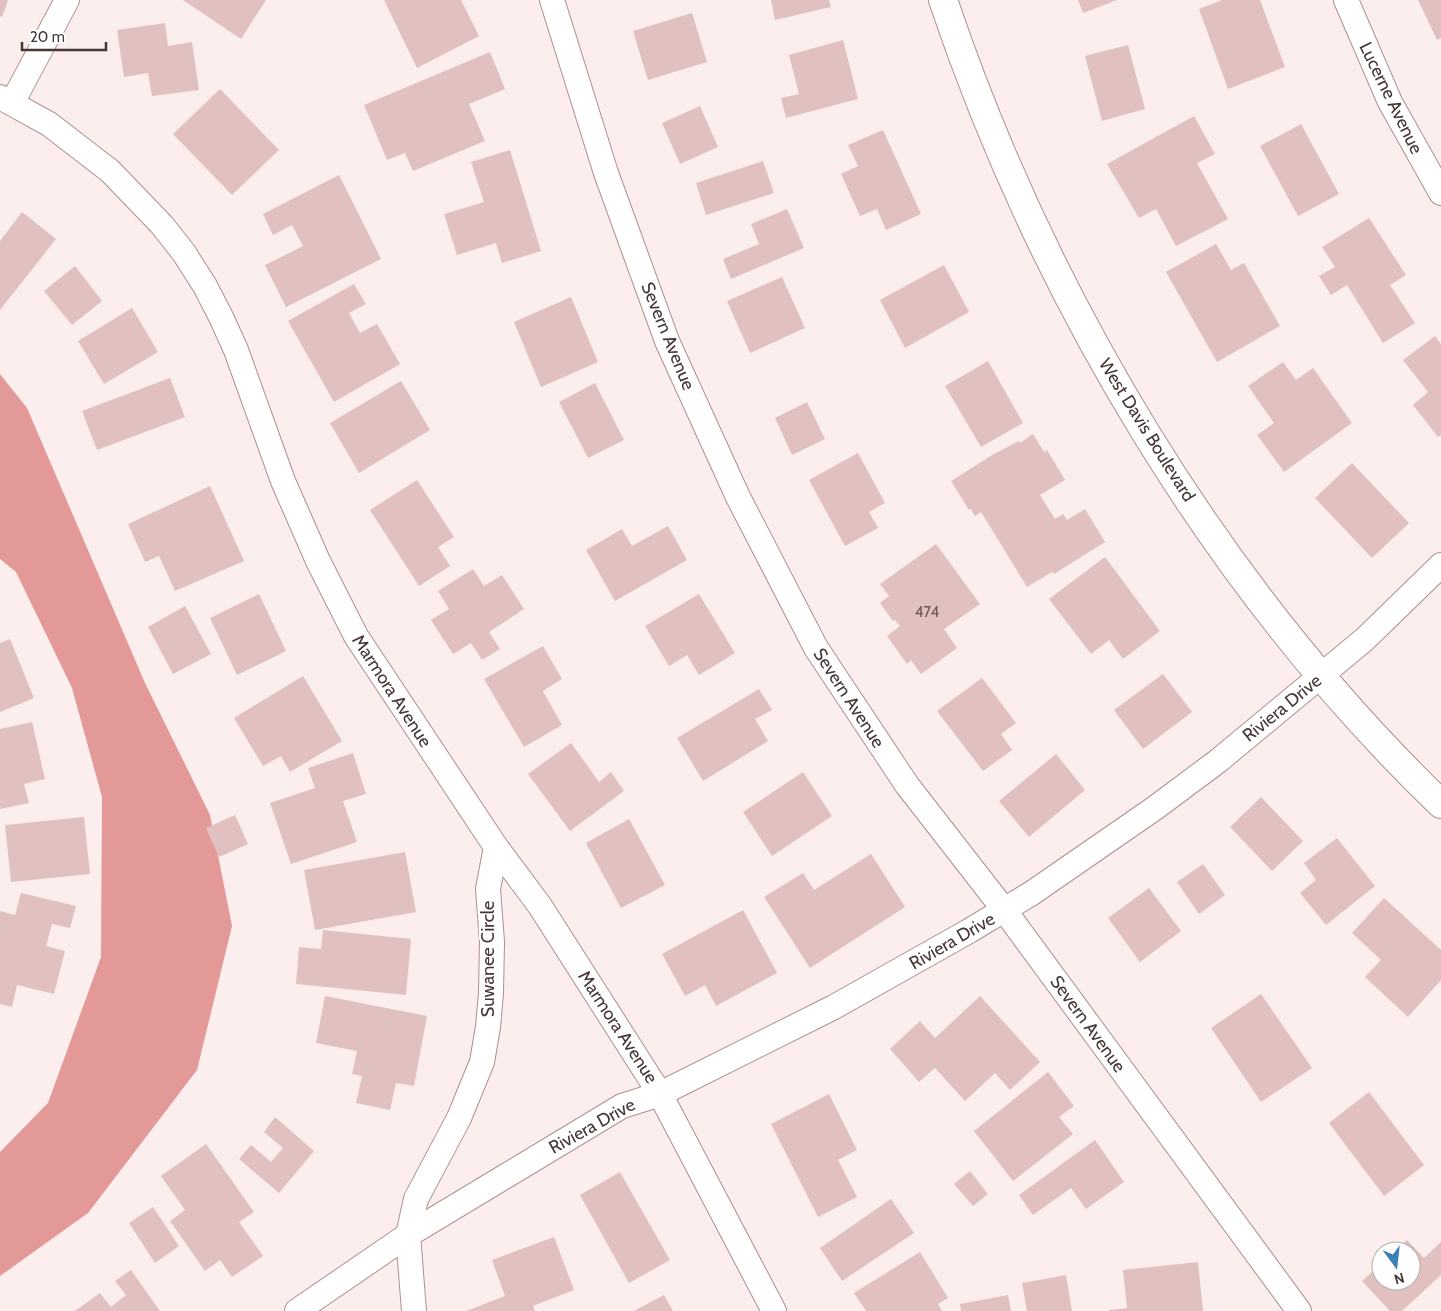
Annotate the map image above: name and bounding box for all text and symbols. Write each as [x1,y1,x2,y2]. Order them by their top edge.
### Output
scale bar [22,20,106,52]
text: 20 m [30,28,65,46]
street label: Lucerne Avenue [1354,38,1428,158]
street label: Severn Avenue [636,279,700,393]
street label: West Davis Boulevard [1094,354,1200,506]
house number: 474 [915,603,940,621]
street label: Marmora Avenue [347,631,437,751]
street label: Severn Avenue [809,644,889,752]
street label: Riviera Drive [1238,670,1326,746]
street label: Suwanee Circle [477,901,499,1017]
street label: Riviera Drive [905,908,999,974]
street label: Marmora Avenue [573,967,663,1087]
street label: Severn Avenue [1045,971,1131,1077]
street label: Riviera Drive [545,1093,639,1159]
north arrow [1371,1241,1421,1291]
text: N [1392,1269,1406,1289]

